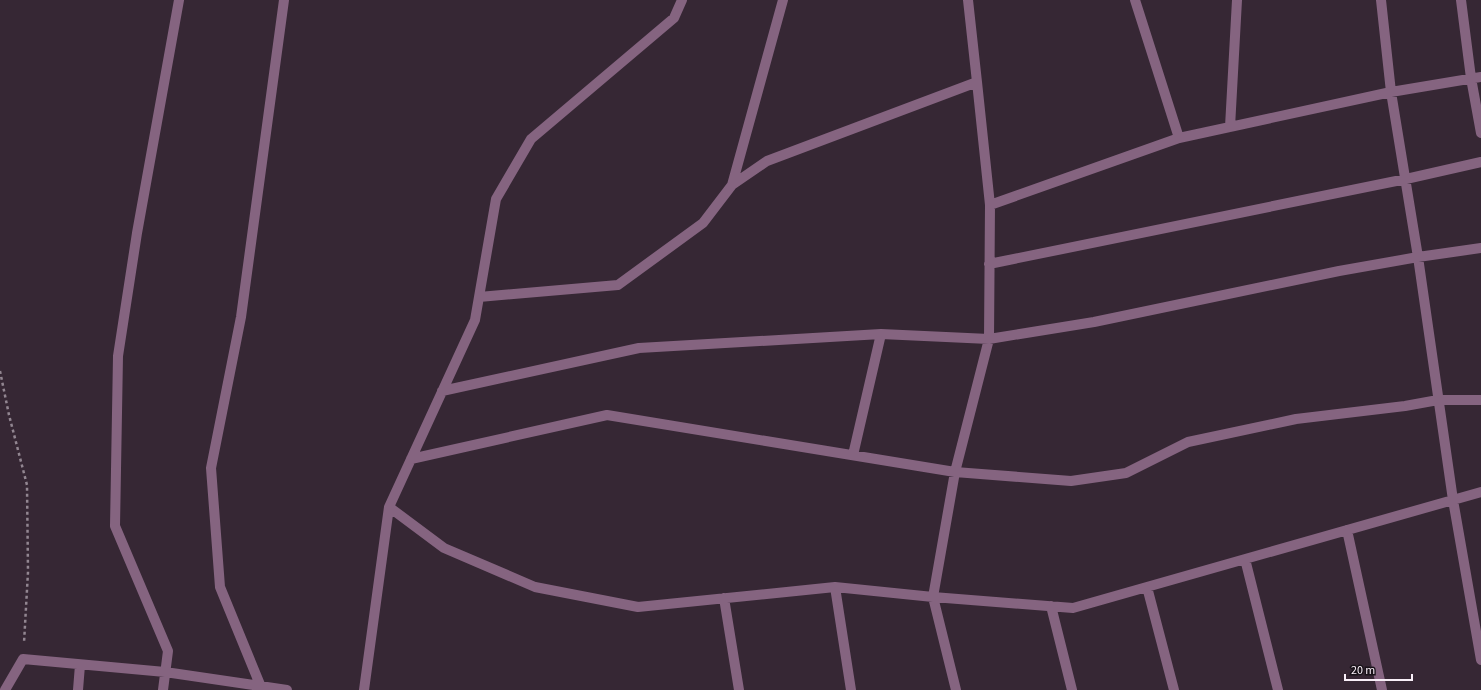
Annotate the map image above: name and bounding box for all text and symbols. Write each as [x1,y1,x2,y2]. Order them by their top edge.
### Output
scale bar [1345,656,1412,682]
text: 20 m [1351,662,1375,679]

